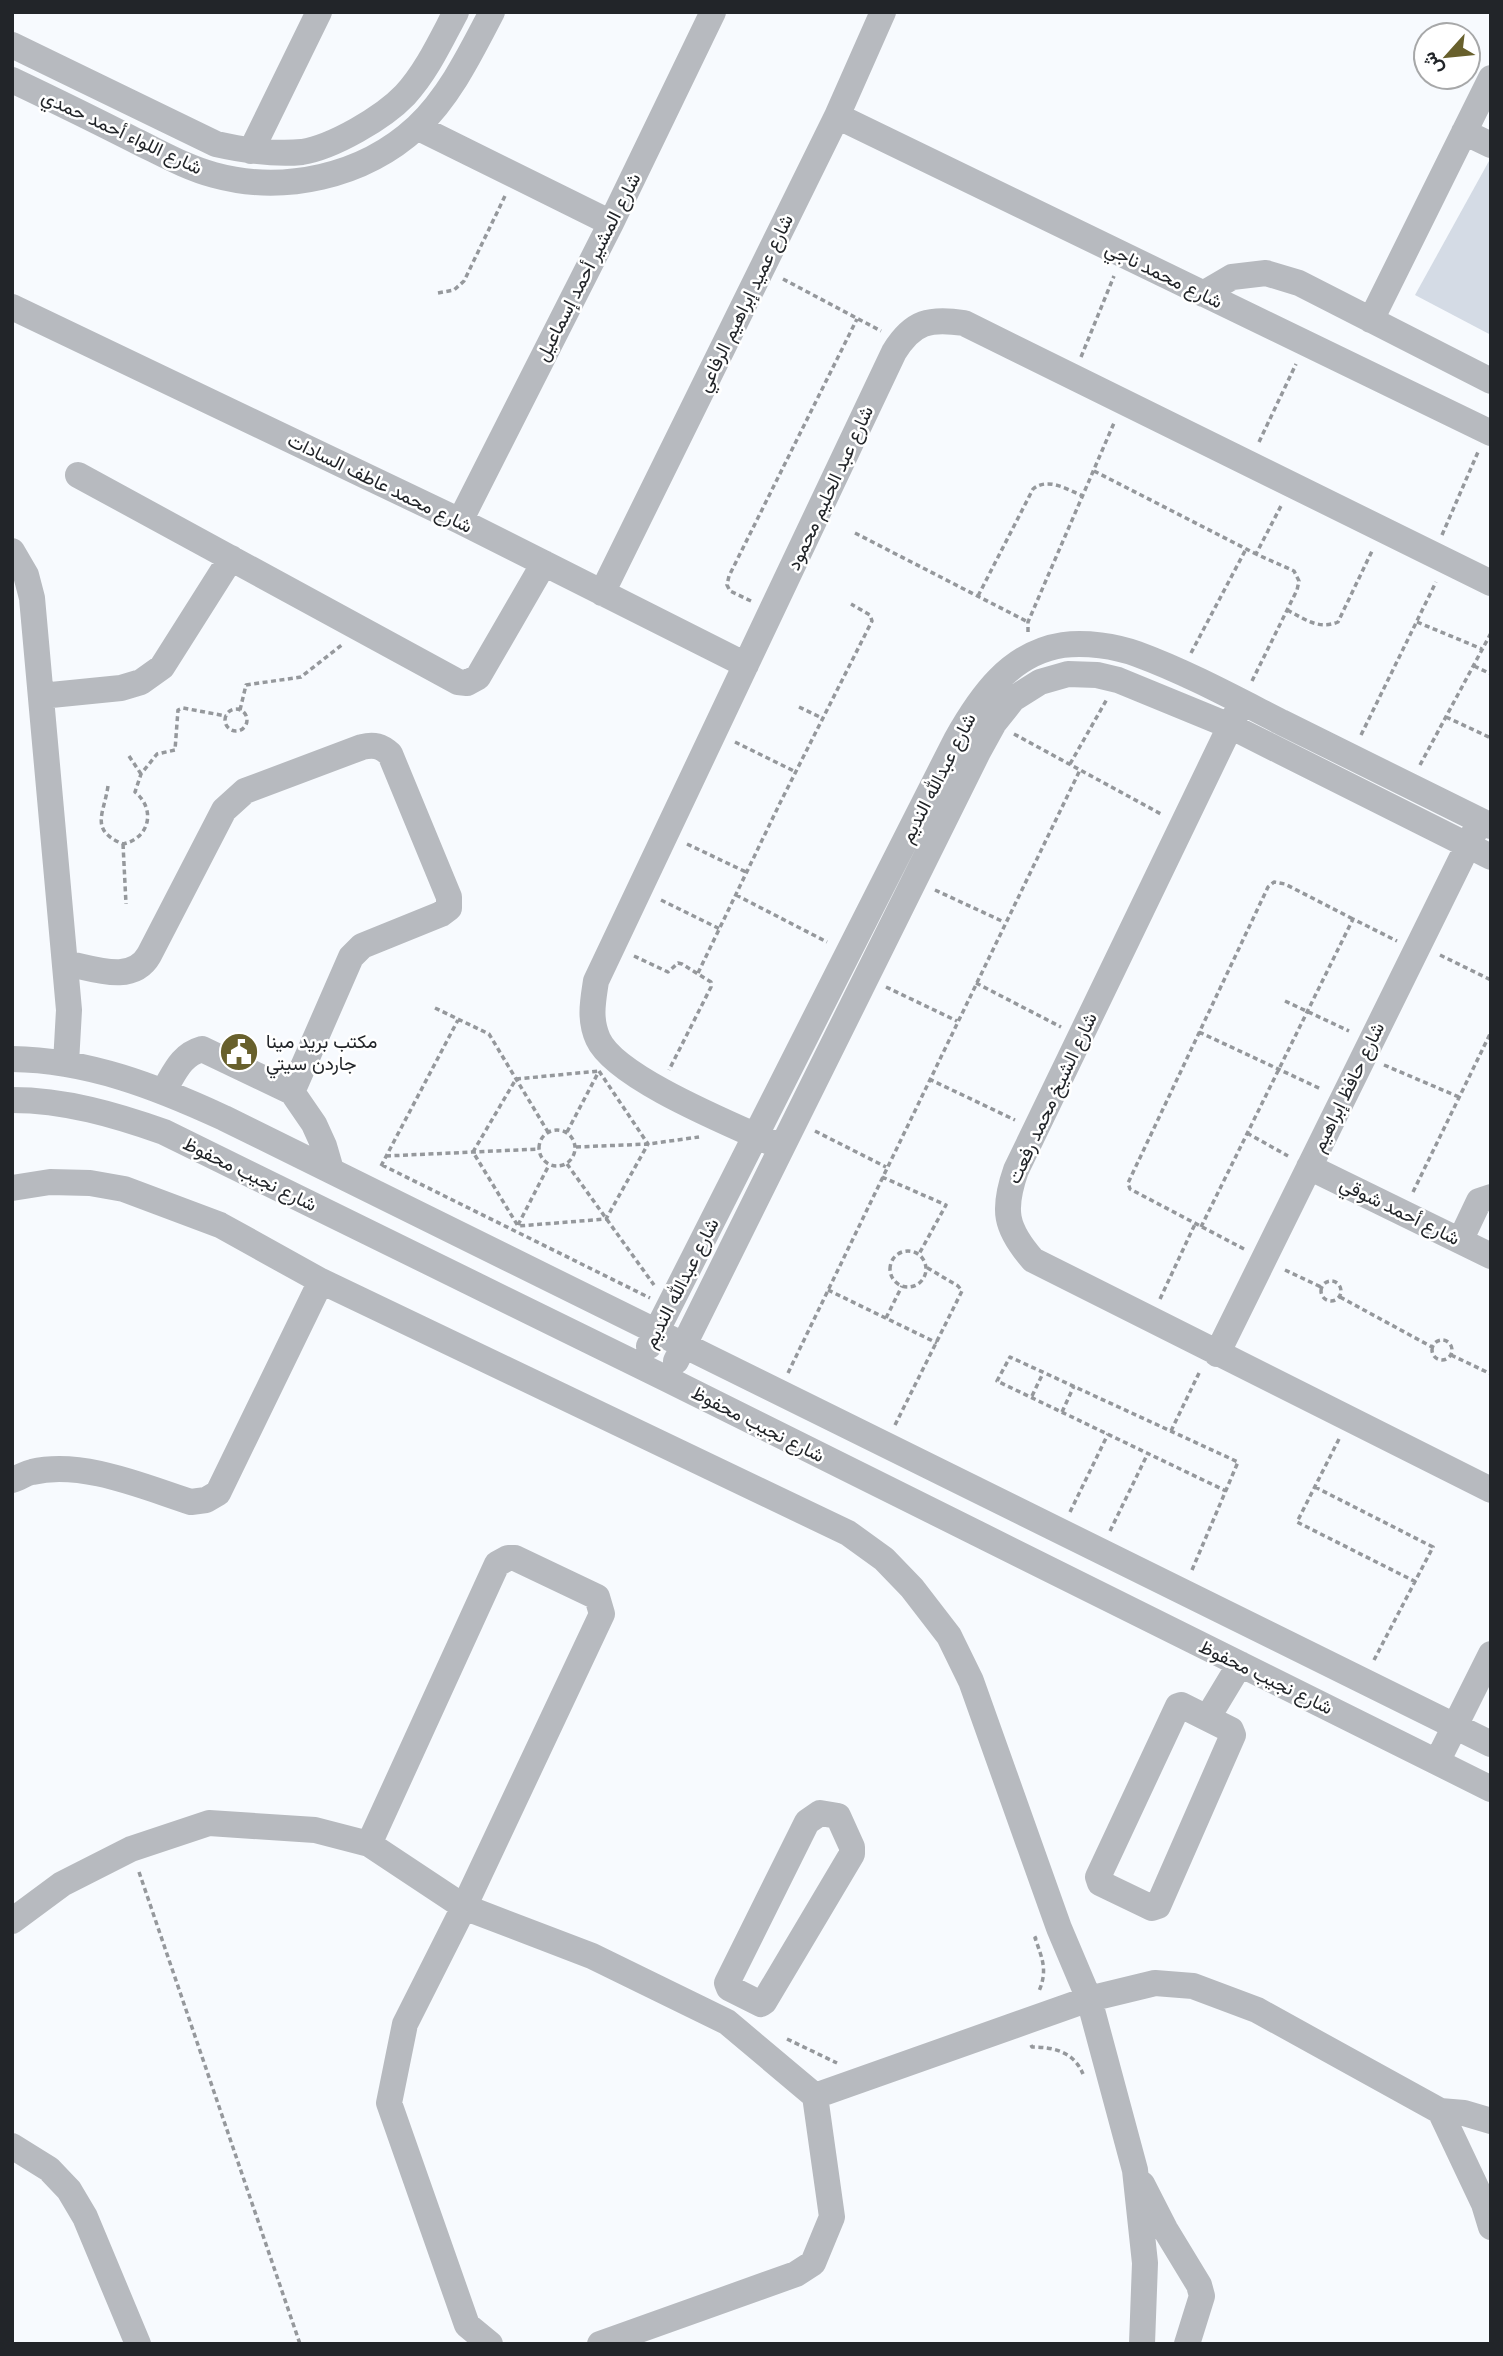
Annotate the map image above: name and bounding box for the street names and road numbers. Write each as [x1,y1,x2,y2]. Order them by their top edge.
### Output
street label: شارع اللواء أحمد حمدي [36,84,206,183]
street label: شارع المشير أحمد إسماعيل [530,169,646,365]
street label: شارع عميد إبراهيم الرفاعي [691,210,802,397]
street label: شارع محمد ناجي [1100,236,1227,317]
street label: شارع عبد الحليم محمود [781,402,879,574]
street label: شارع محمد عاطف السادات [283,427,477,539]
street label: شارع عبدالله النديم [894,709,982,847]
street label: شارع الشيخ محمد رفعت [1001,1008,1104,1188]
street label: شارع حافظ إبراهيم [1306,1018,1390,1156]
street label: شارع نجيب محفوظ [179,1131,321,1217]
street label: شارع أحمد شوقي [1335,1171,1464,1254]
street label: شارع عبدالله النديم [637,1214,725,1352]
street label: شارع نجيب محفوظ [687,1380,829,1468]
street label: شارع نجيب محفوظ [1195,1634,1337,1720]

